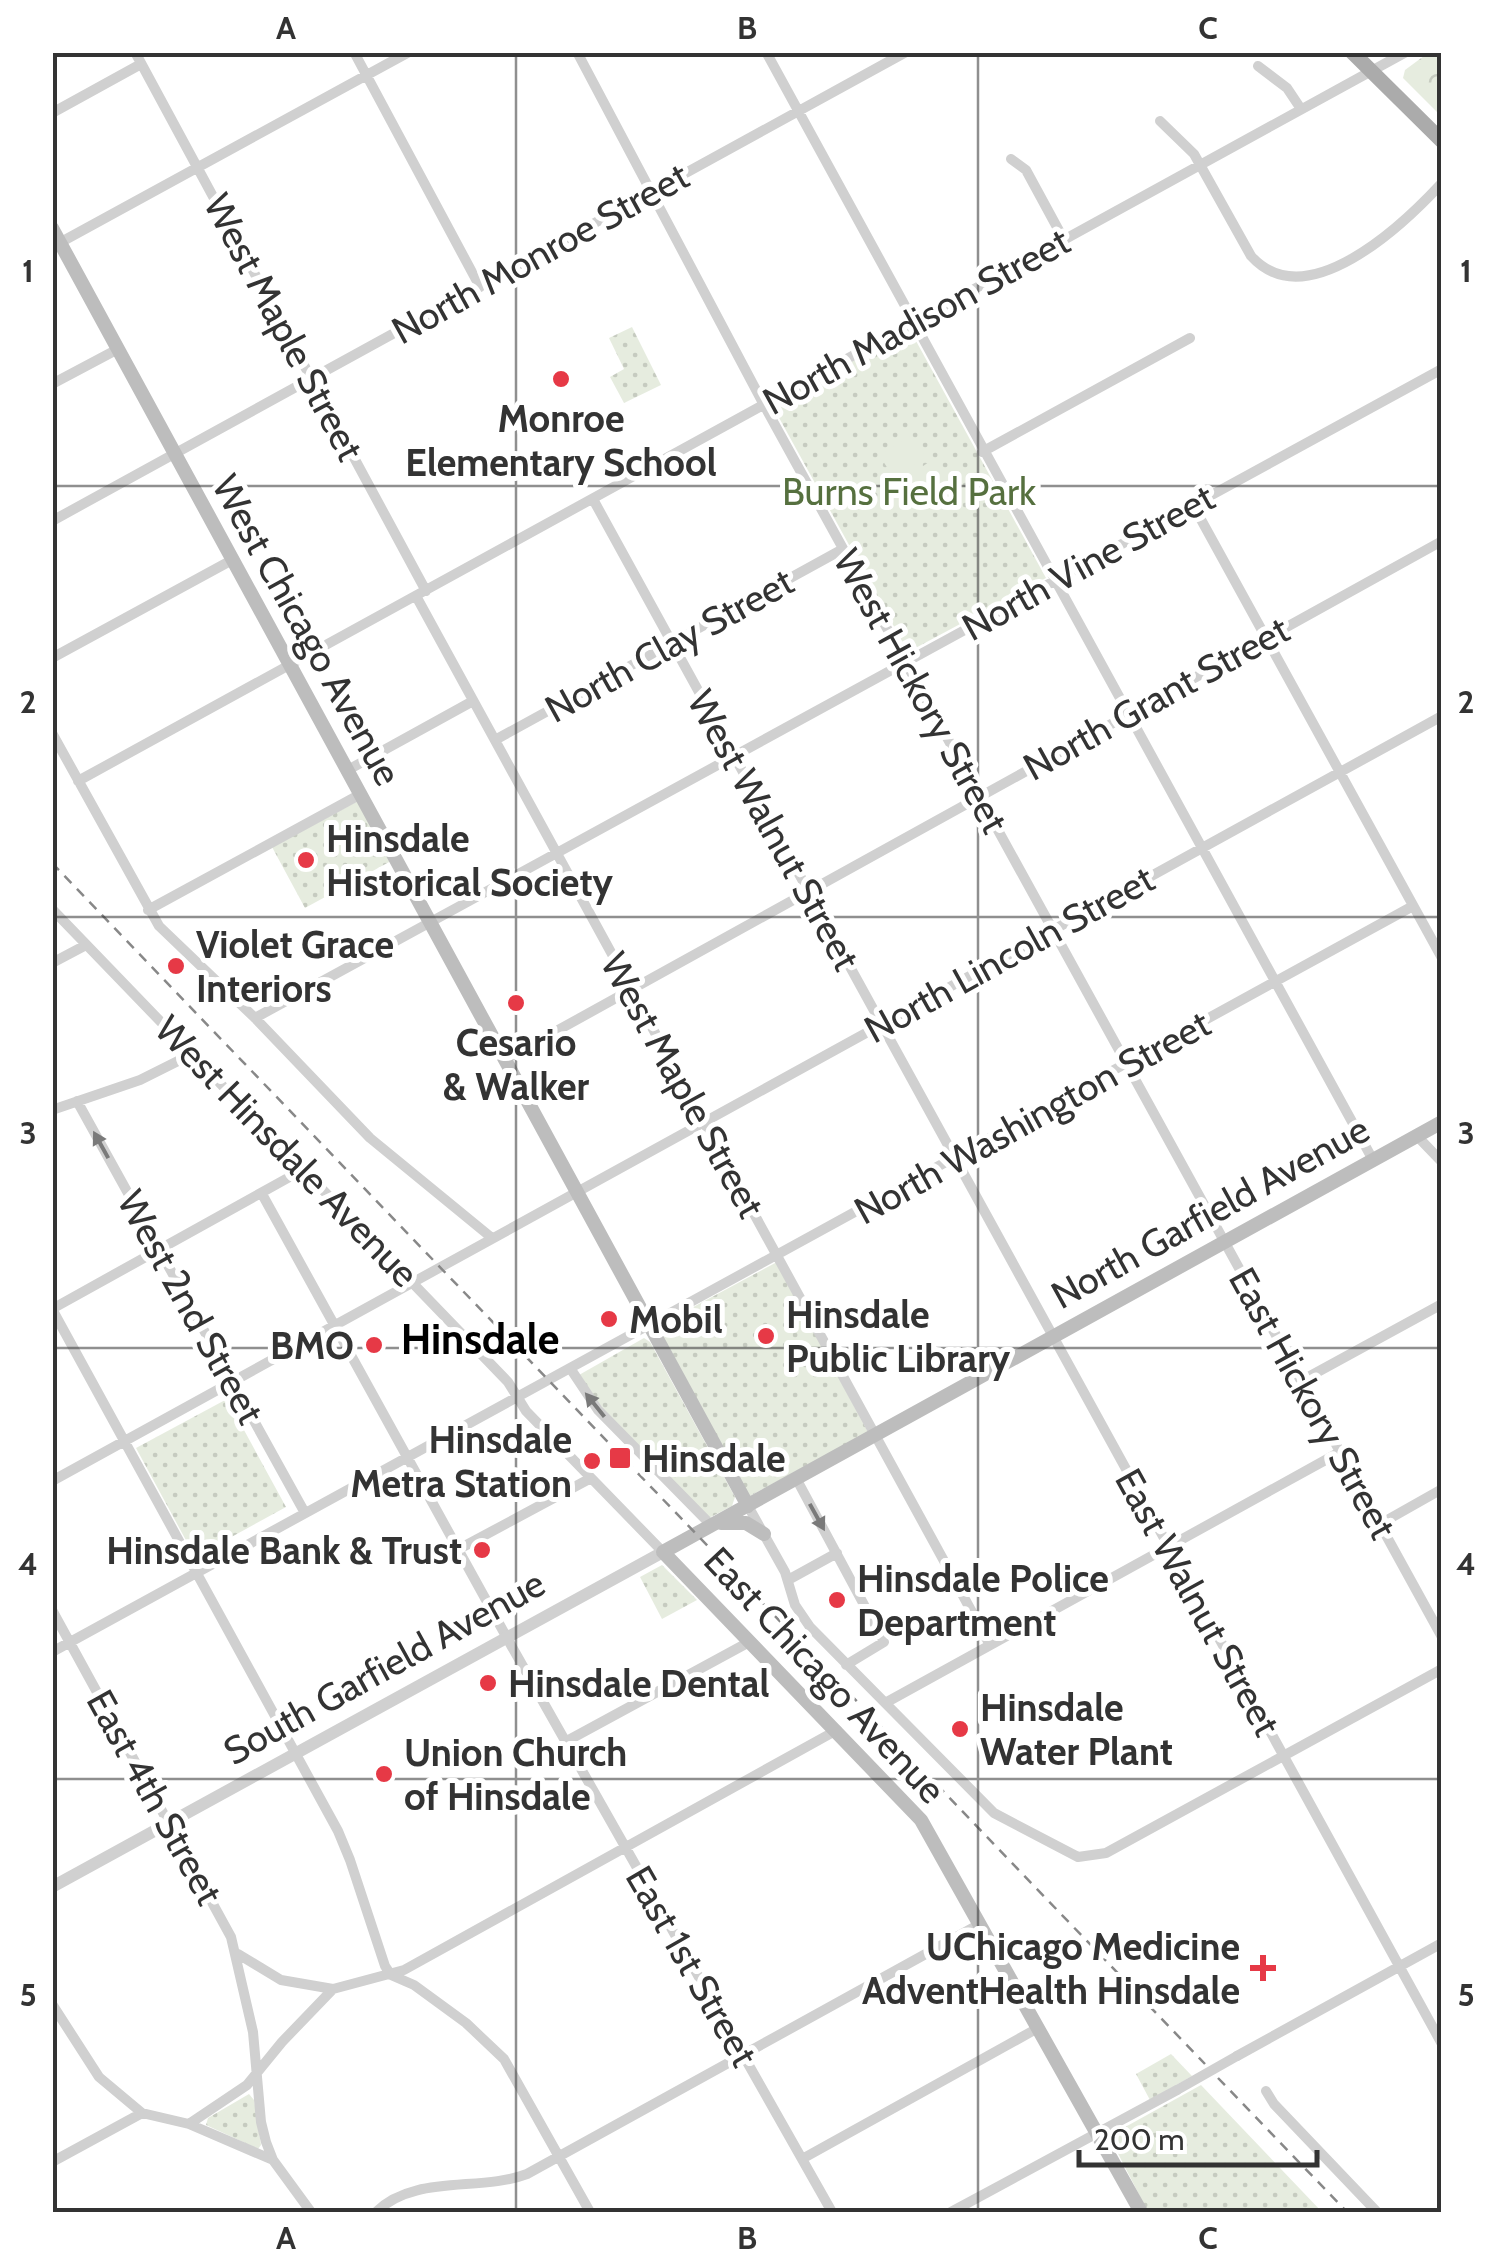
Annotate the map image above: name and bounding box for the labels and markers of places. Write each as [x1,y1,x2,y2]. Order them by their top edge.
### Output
marker: Monroe Elementary School [550,368,572,390]
place label: Monroe Elementary School [405,395,717,486]
place label: Hinsdale Historical Society [326,815,613,906]
marker: Hinsdale Historical Society [295,849,317,871]
place label: Violet Grace Interiors [196,921,394,1012]
marker: Violet Grace Interiors [165,955,187,977]
marker: Cesario & Walker [505,992,527,1014]
place label: Cesario & Walker [443,1019,590,1110]
place label: Hinsdale Public Library [786,1291,1011,1382]
place label: Mobil [629,1296,723,1343]
marker: Mobil [598,1308,620,1330]
place label: BMO [270,1322,354,1369]
marker: Hinsdale Public Library [755,1325,777,1347]
marker: BMO [363,1334,385,1356]
place label: Hinsdale Metra Station [350,1416,572,1507]
place label: Hinsdale [642,1435,786,1482]
marker: Hinsdale [607,1445,633,1471]
marker: Hinsdale Metra Station [581,1450,603,1472]
place label: Hinsdale Bank & Trust [106,1527,462,1574]
marker: Hinsdale Bank & Trust [471,1539,493,1561]
place label: Hinsdale Police Department [857,1555,1109,1646]
marker: Hinsdale Police Department [826,1589,848,1611]
place label: Hinsdale Dental [508,1660,770,1707]
marker: Hinsdale Dental [477,1672,499,1694]
place label: Hinsdale Water Plant [980,1684,1173,1775]
marker: Hinsdale Water Plant [949,1718,971,1740]
place label: Union Church of Hinsdale [404,1729,627,1820]
marker: Union Church of Hinsdale [373,1763,395,1785]
place label: UChicago Medicine AdventHealth Hinsdale [862,1923,1240,2014]
marker: UChicago Medicine AdventHealth Hinsdale [1250,1955,1276,1981]

